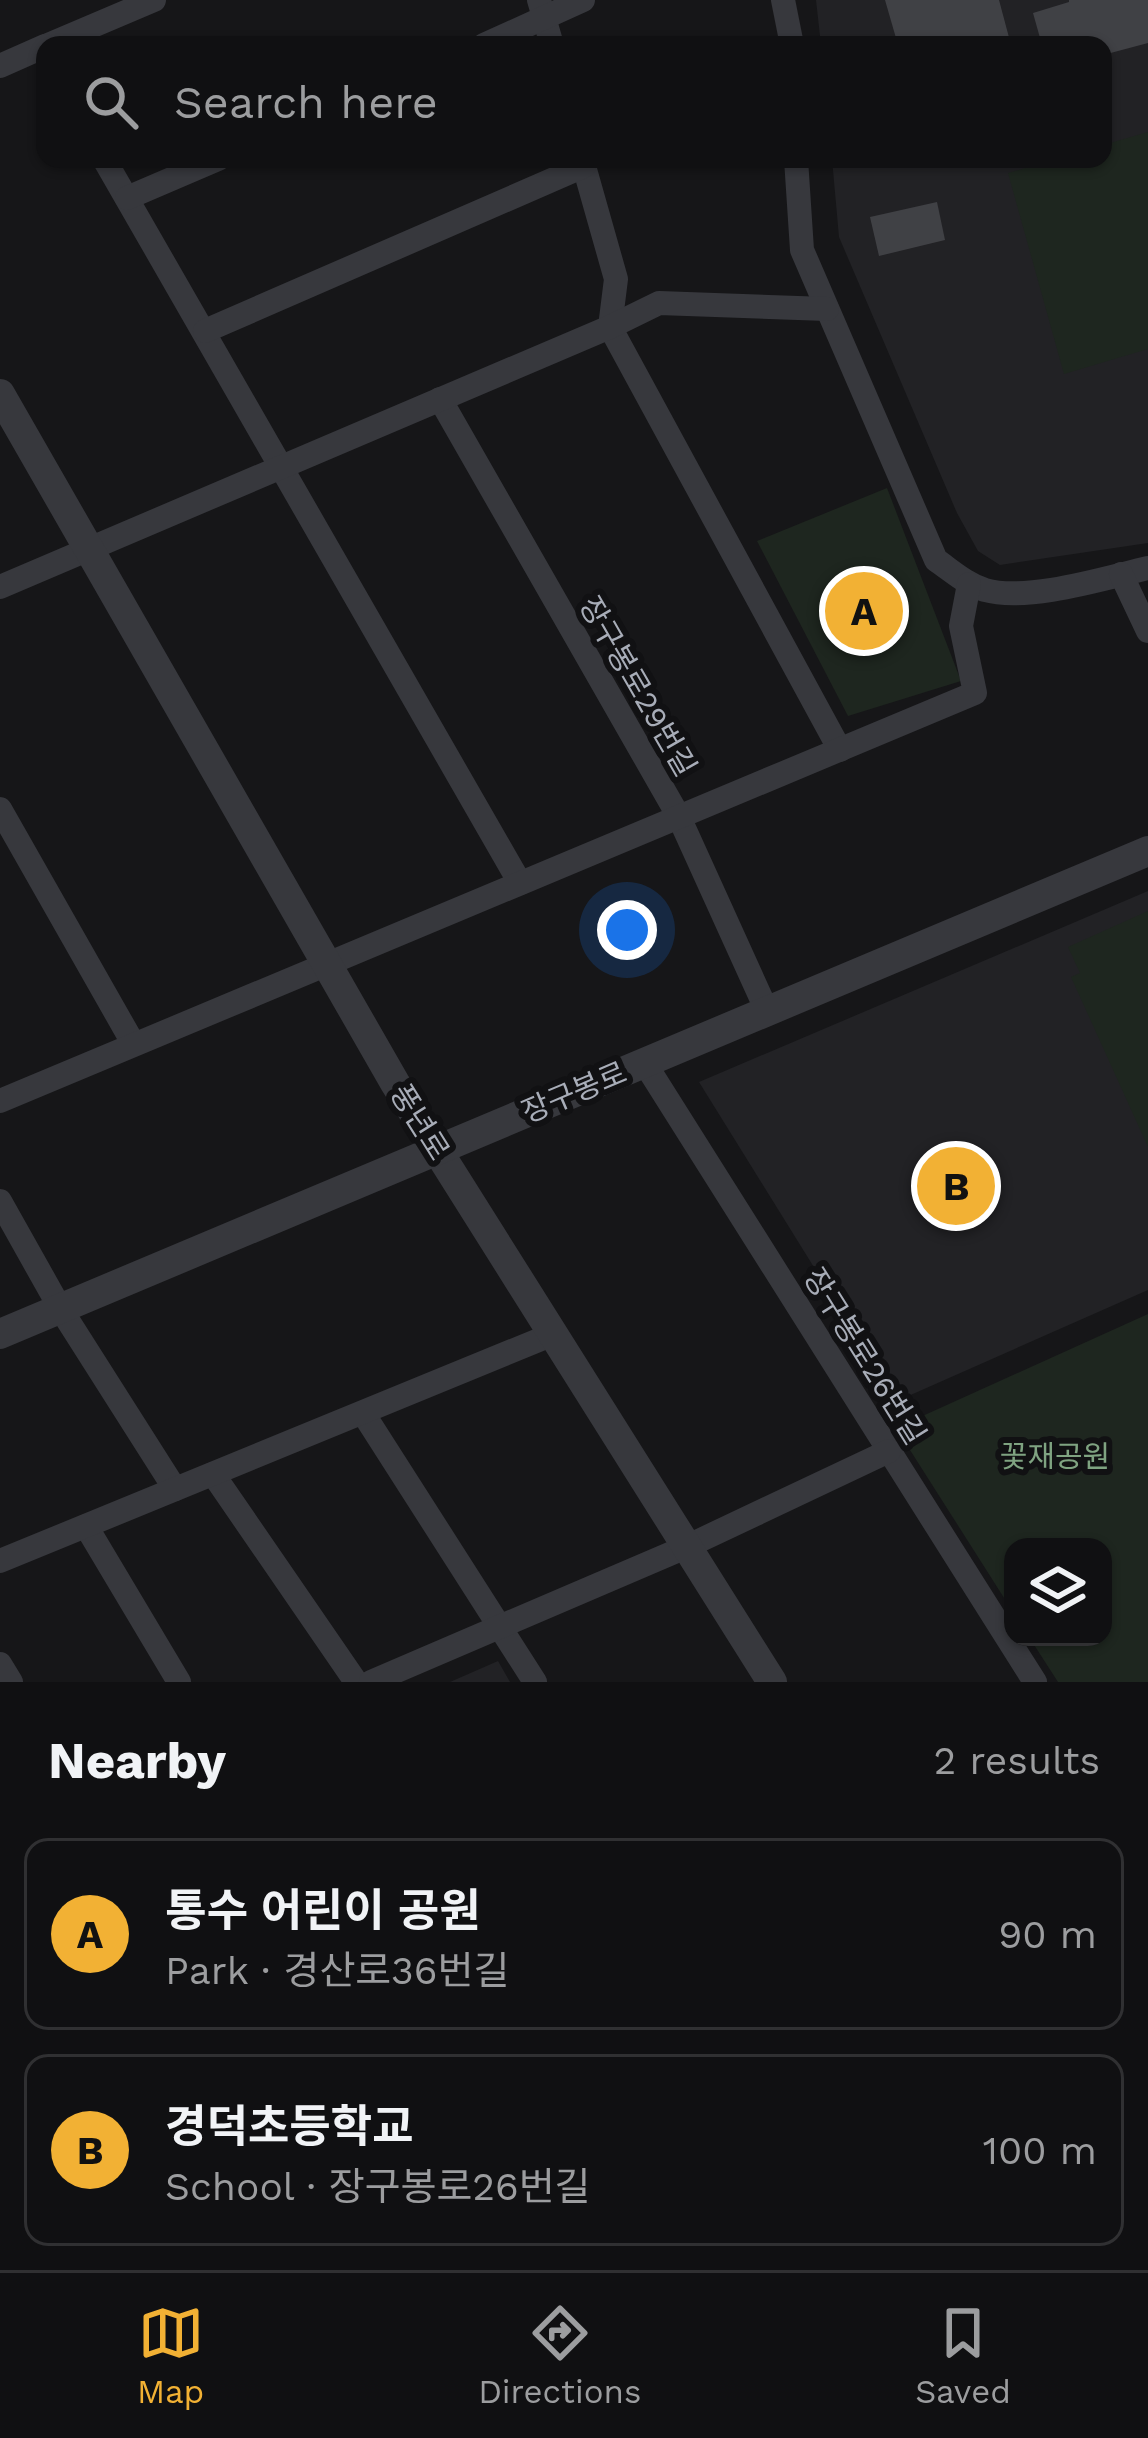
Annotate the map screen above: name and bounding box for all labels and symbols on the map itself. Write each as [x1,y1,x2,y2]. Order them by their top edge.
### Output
pin: A [825,566,903,656]
street label: 장구봉로29번길 [572,590,704,782]
your location [597,900,657,960]
street label: 장구봉로 [516,1054,632,1130]
street label: 풍년로 [383,1078,457,1166]
pin: B [917,1141,995,1231]
street label: 장구봉로26번길 [797,1261,933,1451]
park label: 꽃재공원 [1000,1439,1110,1474]

